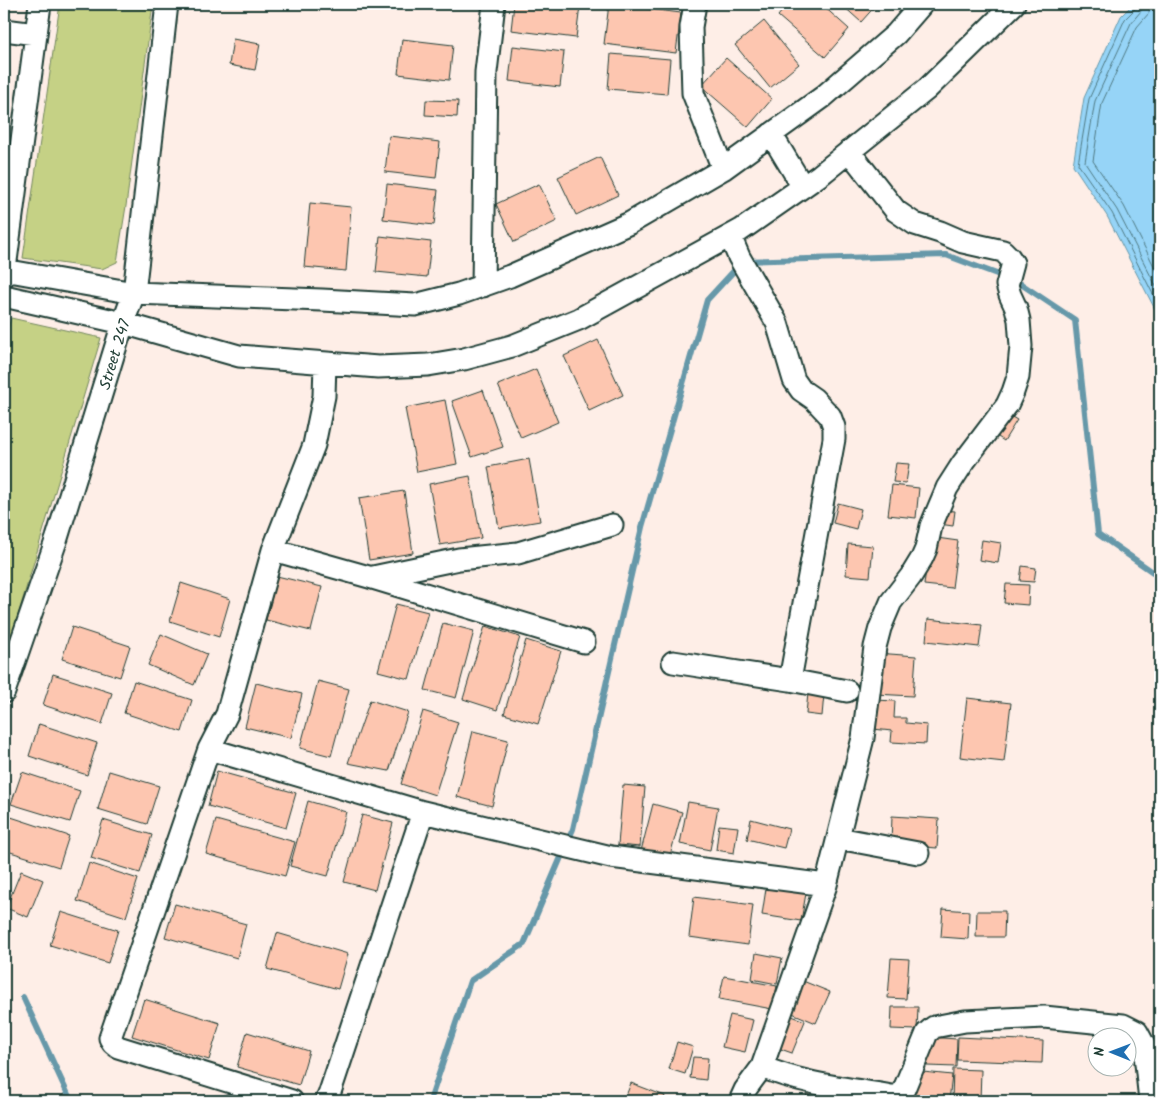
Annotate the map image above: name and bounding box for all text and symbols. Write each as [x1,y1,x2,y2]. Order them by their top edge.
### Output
street label: Street 247 [93,316,138,393]
north arrow [1086,1028,1136,1078]
text: N [1089,1047,1111,1056]

